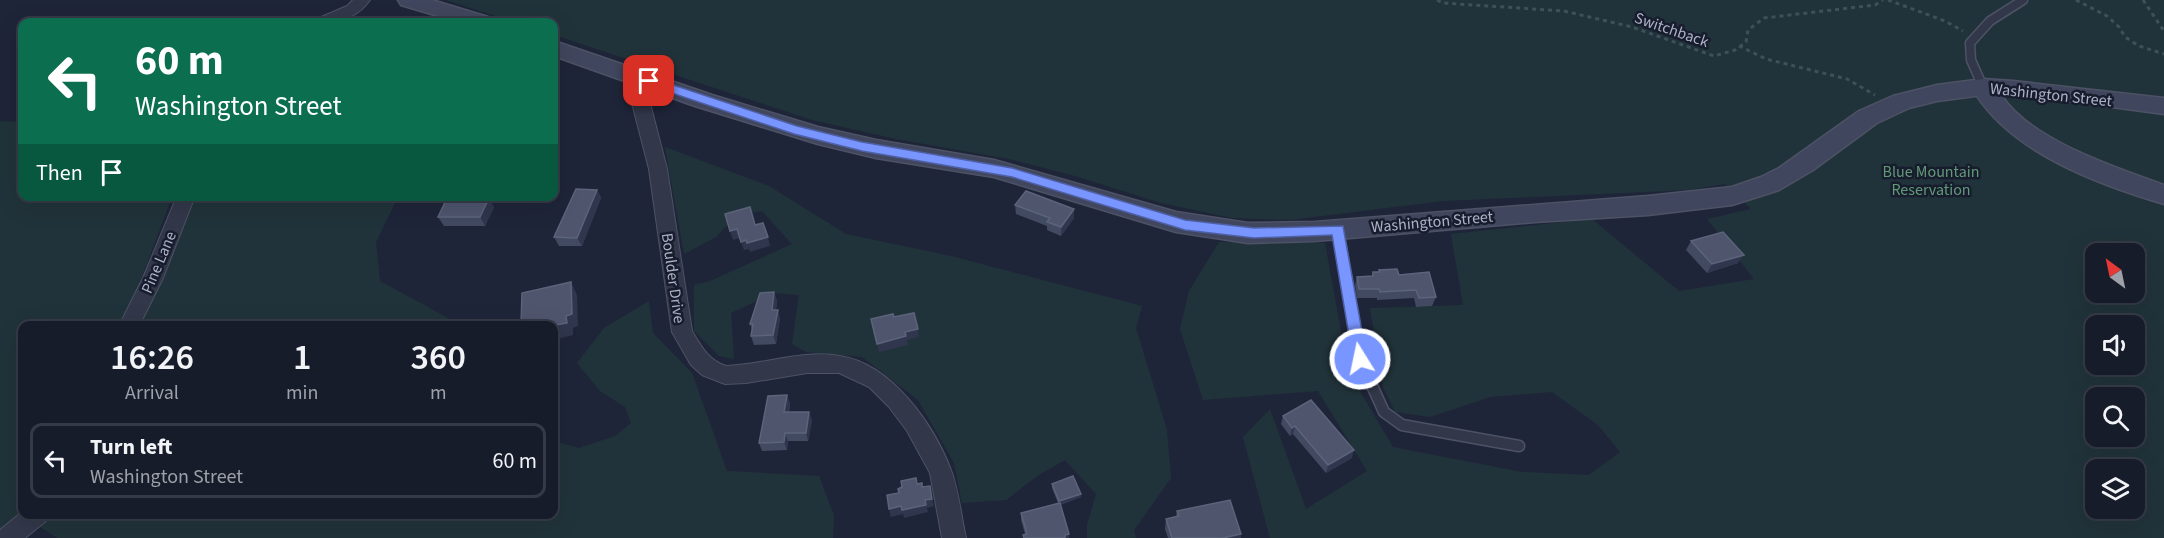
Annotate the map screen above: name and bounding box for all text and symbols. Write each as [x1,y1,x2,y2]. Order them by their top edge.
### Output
street label: Switchback [1632,7,1712,53]
text: 60 m [135,31,224,91]
icon: left [36,42,114,120]
pin [623,55,674,106]
icon: arrive [632,64,665,97]
street label: Washington Street [1989,78,2114,112]
text: Washington Street [135,87,342,126]
icon: arrive [95,156,128,189]
text: Then [36,157,83,189]
park label: Blue Mountain Reservation [1883,161,1979,201]
street label: Washington Street [1370,206,1495,238]
street label: Pine Lane [136,228,182,297]
street label: Boulder Drive [656,231,690,325]
north arrow [2085,243,2145,303]
map controls [2085,243,2145,519]
button: sound [2085,315,2145,375]
position arrow [1328,327,1392,391]
text: 16:26 [110,332,194,383]
text: 1 [293,332,311,383]
text: 360 [410,332,466,383]
text: Arrival [125,379,179,407]
text: min [286,379,318,407]
text: m [430,379,446,407]
button: search [2085,387,2145,447]
text: Turn left [90,431,172,463]
icon: left [39,444,72,477]
text: 60 m [492,445,537,477]
button: layers [2085,459,2145,519]
text: Washington Street [90,463,243,491]

